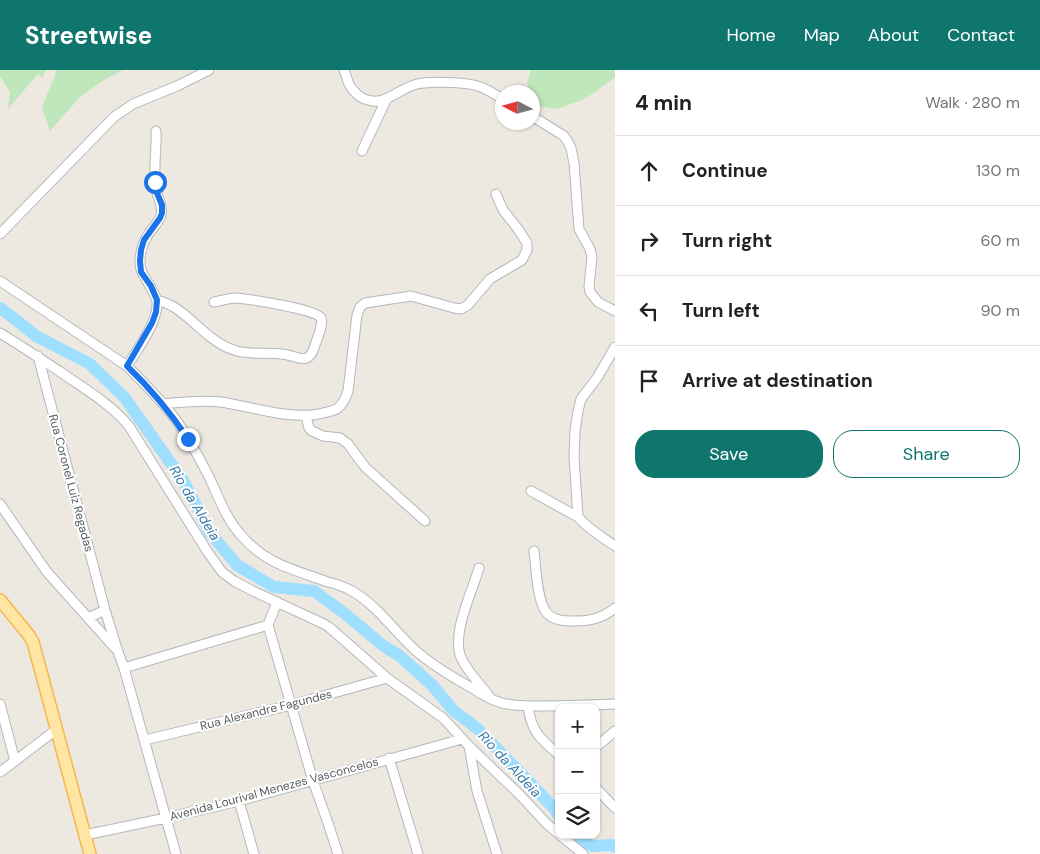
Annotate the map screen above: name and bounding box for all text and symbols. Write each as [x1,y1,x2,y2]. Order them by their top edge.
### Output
text: Streetwise [25,20,152,51]
text: Home [726,23,776,47]
text: Map [804,23,840,47]
text: About [868,23,919,47]
text: Contact [947,23,1015,47]
north arrow [495,85,540,130]
text: 4 min [635,89,692,117]
text: Walk · 280 m [925,92,1020,113]
icon: ahead [635,157,663,185]
text: Continue [682,158,768,183]
text: 130 m [976,160,1020,181]
route start [144,171,167,194]
icon: right [635,227,663,255]
text: Turn right [682,228,772,253]
text: 60 m [980,230,1020,251]
icon: left [635,297,663,325]
text: Turn left [682,298,760,323]
text: 90 m [980,300,1020,321]
icon: arrive [635,367,663,395]
text: Arrive at destination [682,368,873,393]
street label: Rua Coronel Luiz Regadas [45,412,97,554]
route end [177,428,200,451]
button: Save [635,430,823,478]
button: Share [833,430,1020,478]
water label: Rio da Aldeia [165,462,225,544]
street label: Rua Alexandre Fagundes [198,686,334,734]
map controls [555,704,600,839]
button: + [555,704,600,749]
water label: Rio da Aldeia [475,727,546,801]
button: − [555,749,600,794]
street label: Avenida Lourival Menezes Vasconcelos [168,753,380,825]
button: layers [555,794,600,839]

